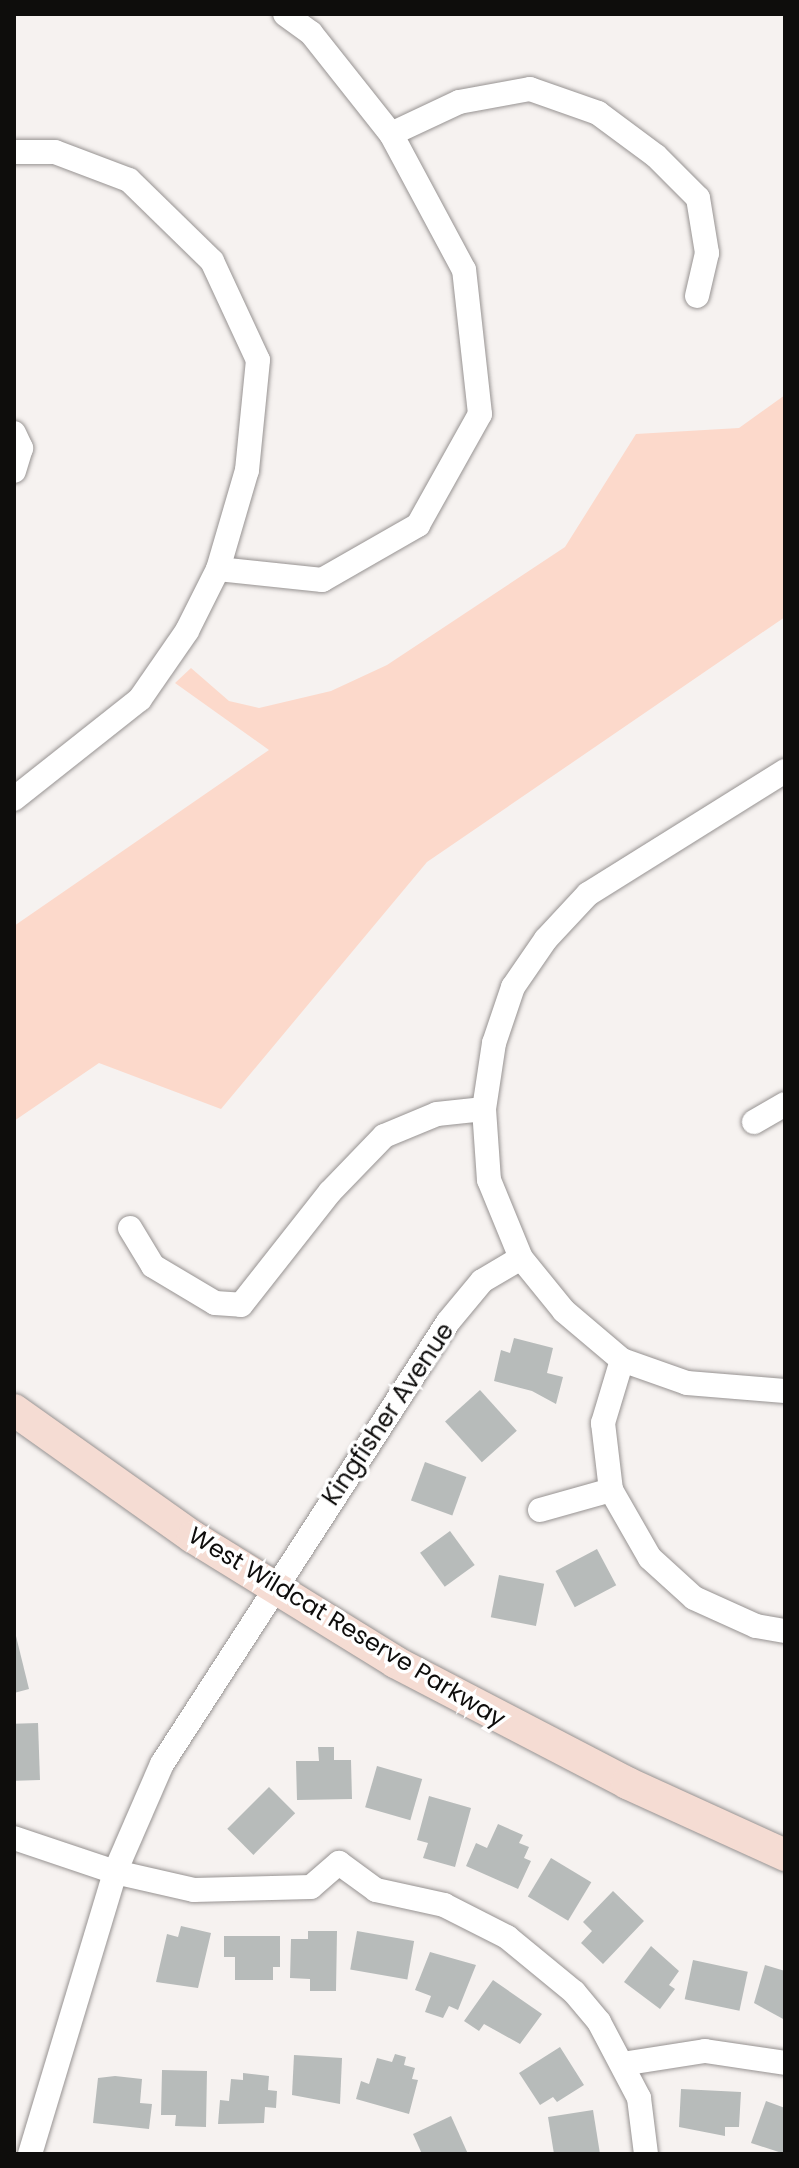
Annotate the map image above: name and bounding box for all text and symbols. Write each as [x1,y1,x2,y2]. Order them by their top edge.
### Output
street label: Kingfisher Avenue [316,1317,460,1511]
street label: West Wildcat Reserve Parkway [183,1521,511,1733]

